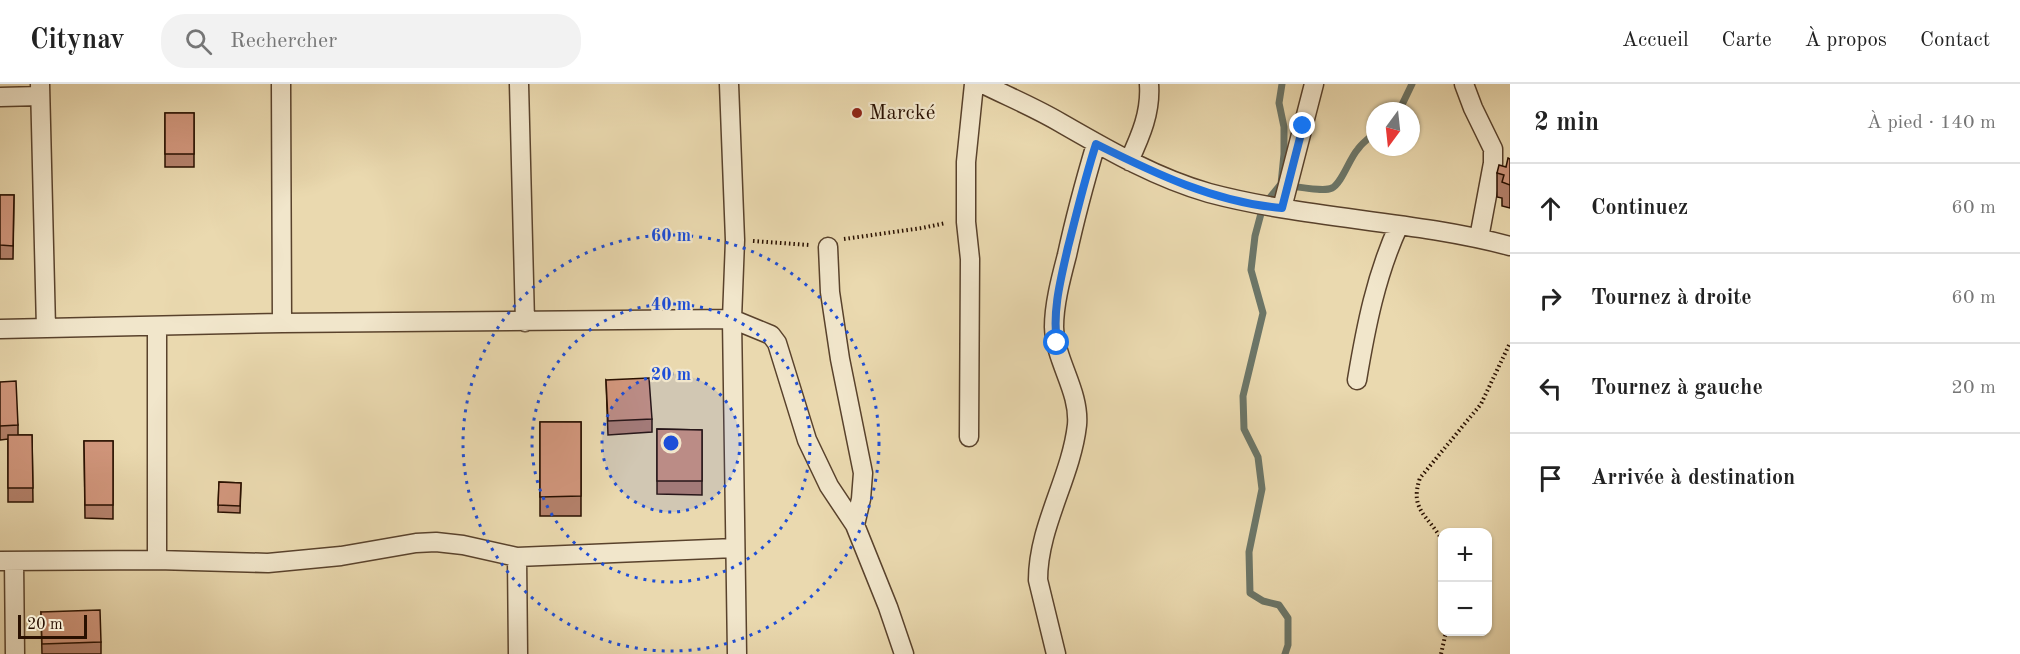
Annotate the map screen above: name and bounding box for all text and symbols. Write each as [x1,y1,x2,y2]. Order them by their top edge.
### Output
search box [161,14,581,68]
icon: search [182,25,215,58]
text: Citynav [30,27,125,55]
text: Rechercher [230,30,337,52]
text: Accueil [1622,30,1689,51]
text: Carte [1722,30,1772,51]
text: À propos [1805,30,1887,51]
text: Contact [1920,30,1990,51]
north arrow [1366,102,1420,156]
place label: Marcké [869,103,935,124]
marker: Marcké [850,106,864,120]
text: 2 min [1534,110,1599,136]
route end [1289,112,1315,138]
text: À pied · 140 m [1867,113,1996,133]
icon: ahead [1534,192,1567,225]
text: Continuez [1591,197,1688,219]
text: 60 m [1951,198,1996,218]
text: 60 m [651,227,691,245]
icon: right [1534,282,1567,315]
text: Tournez à droite [1591,287,1752,309]
text: 60 m [1951,288,1996,308]
text: 40 m [651,296,691,314]
route start [1043,329,1069,355]
text: 20 m [651,366,691,384]
icon: left [1534,372,1567,405]
text: Tournez à gauche [1591,377,1763,399]
text: 20 m [1951,378,1996,398]
centre of rings [661,433,681,453]
icon: arrive [1534,462,1567,495]
text: Arrivée à destination [1591,467,1795,489]
map controls [1438,528,1492,636]
button: + [1438,528,1492,582]
button: − [1438,582,1492,636]
scale bar [18,612,87,640]
text: 20 m [27,617,63,633]

